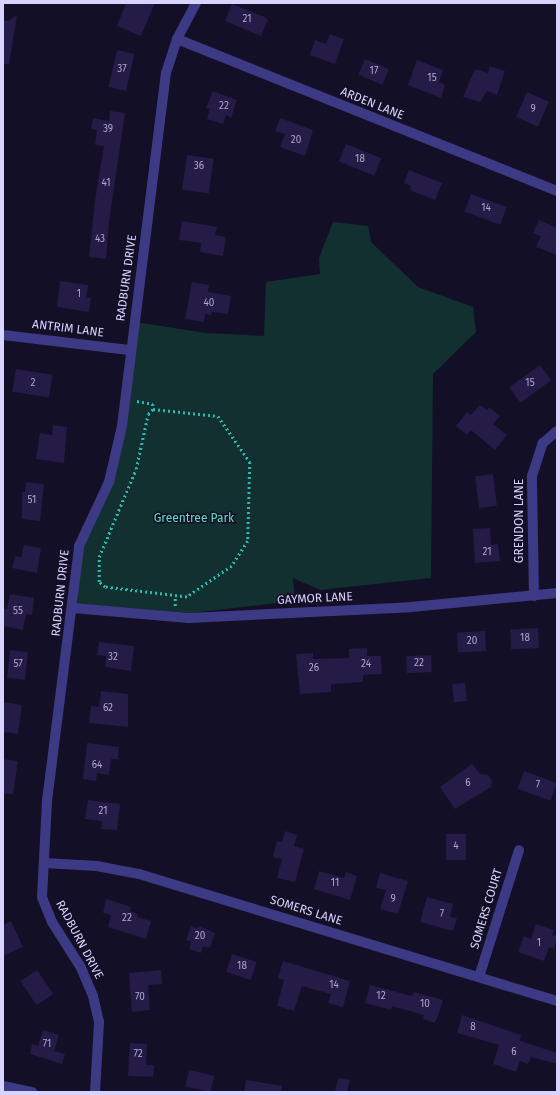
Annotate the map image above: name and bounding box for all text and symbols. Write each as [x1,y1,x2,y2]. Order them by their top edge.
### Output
house number: 21 [242,14,252,26]
house number: 37 [117,64,127,76]
house number: 17 [370,66,378,78]
house number: 15 [427,73,437,85]
street label: ARDEN LANE [338,85,406,123]
house number: 22 [219,101,229,113]
house number: 9 [530,104,536,116]
house number: 39 [103,124,113,136]
house number: 20 [291,135,301,147]
house number: 18 [355,154,365,166]
house number: 36 [194,161,204,173]
house number: 41 [101,178,111,190]
house number: 14 [481,203,491,215]
house number: 43 [95,234,105,246]
street label: RADBURN DRIVE [114,234,140,322]
house number: 1 [77,289,81,301]
house number: 40 [204,298,214,310]
street label: ANTRIM LANE [31,317,105,341]
house number: 2 [31,378,35,390]
house number: 15 [525,378,535,390]
street label: GRENDON LANE [513,479,527,563]
house number: 51 [28,495,36,507]
park label: Greentree Park [154,512,234,526]
house number: 21 [482,547,492,559]
street label: RADBURN DRIVE [49,549,73,637]
street label: GAYMOR LANE [277,590,353,608]
house number: 55 [13,606,23,618]
house number: 18 [520,633,530,645]
house number: 20 [467,636,477,648]
house number: 32 [108,652,118,664]
house number: 22 [414,658,424,670]
house number: 57 [13,659,23,671]
house number: 24 [361,659,371,671]
house number: 26 [309,663,319,675]
house number: 62 [103,703,113,715]
house number: 64 [92,760,102,772]
house number: 6 [465,778,471,790]
house number: 7 [536,780,540,792]
house number: 21 [98,806,108,818]
house number: 4 [453,841,459,853]
street label: SOMERS COURT [468,867,506,951]
house number: 11 [331,878,339,890]
street label: SOMERS LANE [268,893,344,929]
house number: 9 [390,894,396,906]
street label: RADBURN DRIVE [52,898,106,982]
house number: 7 [440,909,444,921]
house number: 22 [122,913,132,925]
house number: 20 [195,931,205,943]
house number: 1 [537,938,541,950]
house number: 18 [237,961,247,973]
house number: 14 [329,980,339,992]
house number: 12 [376,991,386,1003]
house number: 70 [135,992,145,1004]
house number: 10 [420,999,430,1011]
house number: 8 [470,1022,476,1034]
house number: 71 [43,1039,51,1051]
house number: 6 [511,1047,517,1059]
house number: 72 [133,1049,143,1061]

